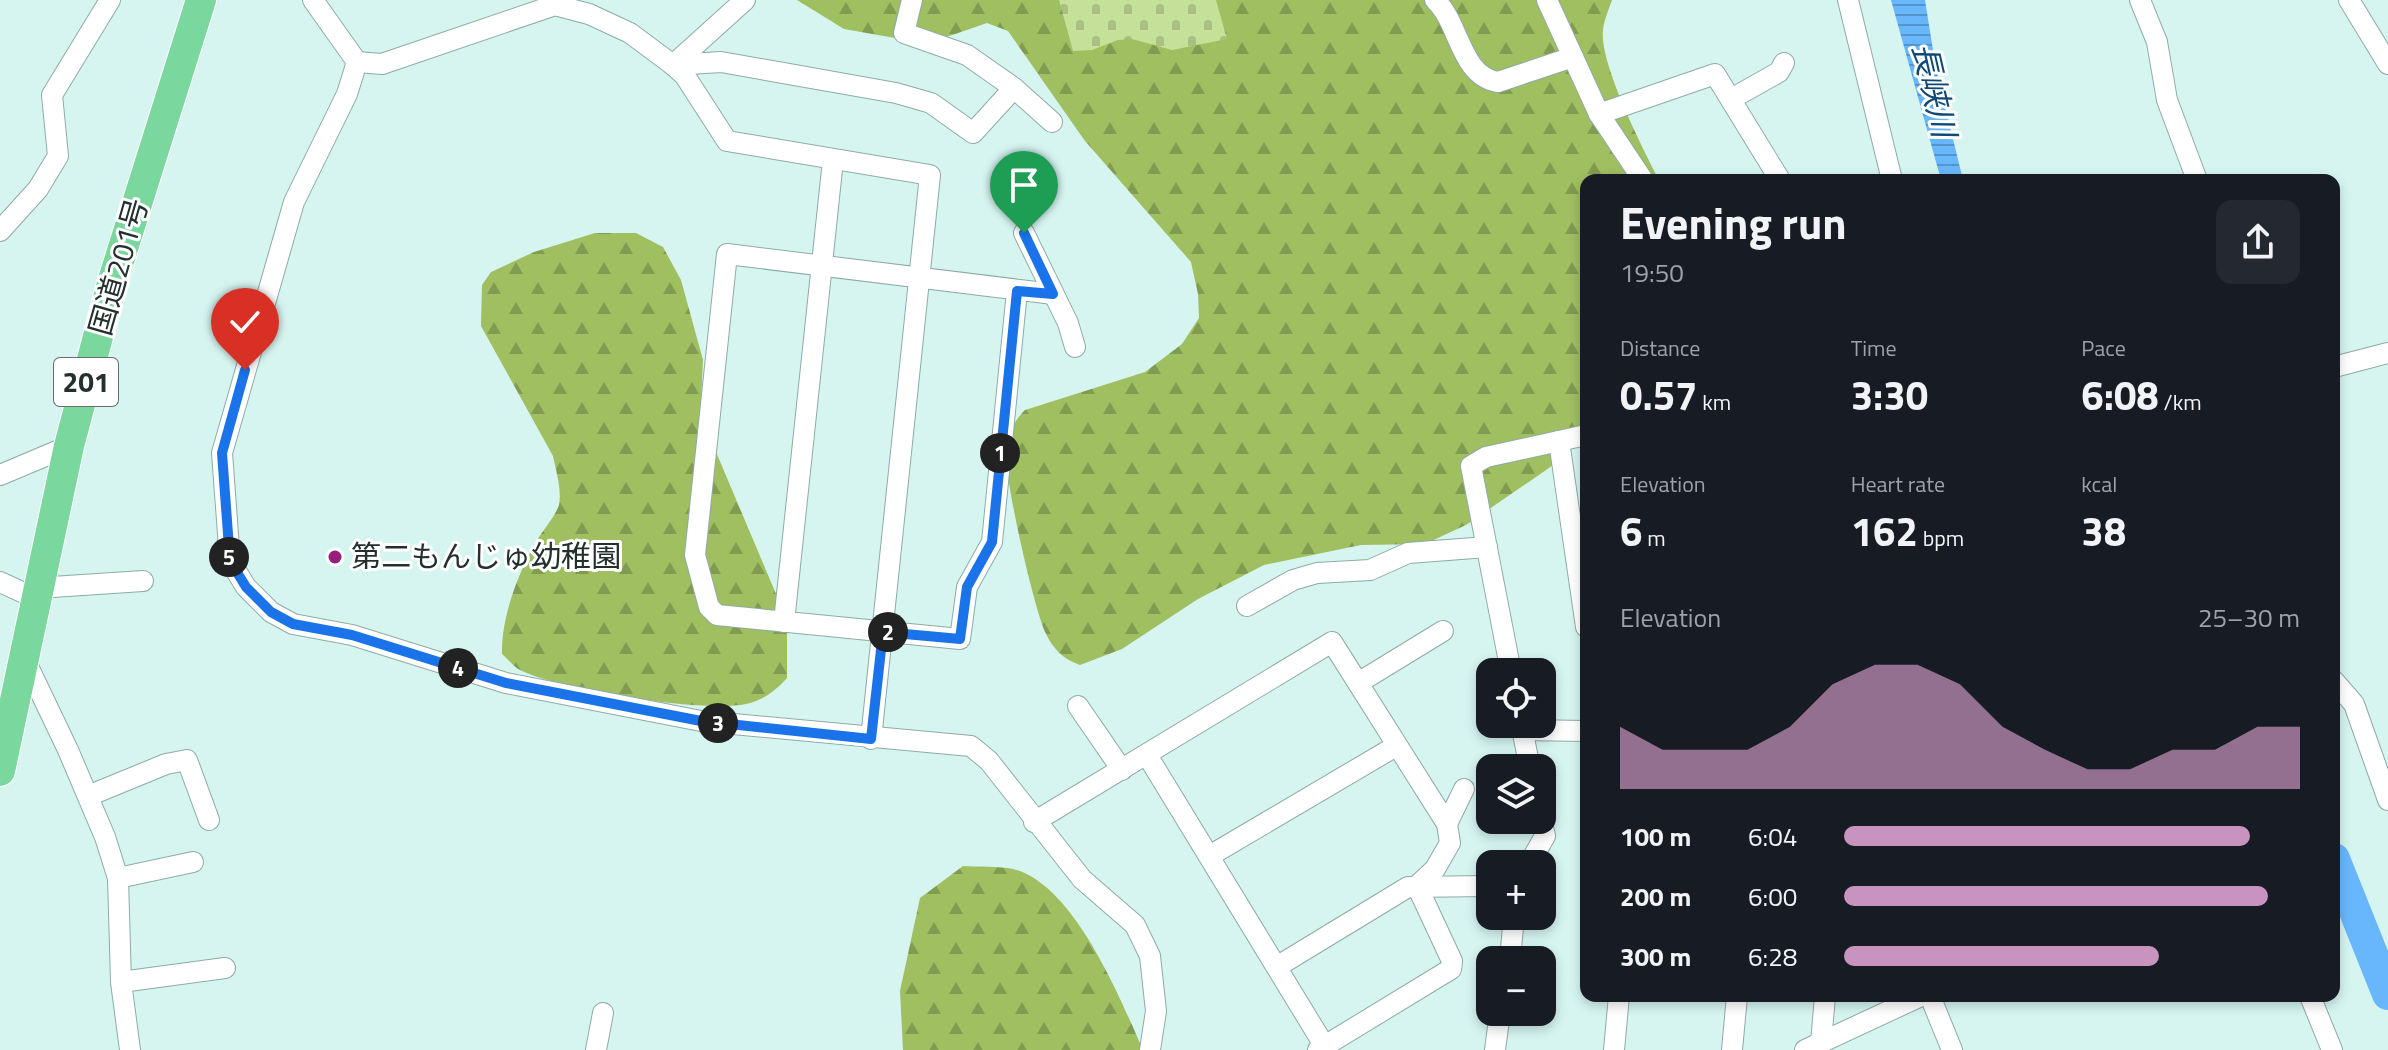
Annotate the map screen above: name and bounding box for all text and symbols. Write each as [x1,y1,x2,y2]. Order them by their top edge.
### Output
water label: 長峡川 [1901,38,1970,145]
pin [990,151,1058,233]
icon: arrive [1002,163,1046,207]
text: Evening run [1620,189,1847,256]
street label: 国道201号 [77,193,159,341]
button: share [2216,200,2300,284]
text: 19:50 [1620,253,1684,292]
pin [211,288,279,370]
icon: check [223,300,267,344]
text: Distance [1620,331,1700,365]
text: Time [1851,331,1897,365]
text: Pace [2081,331,2126,365]
road number: 201 [54,358,118,406]
text: 0.57 [1620,365,1697,426]
text: 3:30 [1851,365,1928,426]
text: 6:08 [2081,365,2159,426]
text: km [1697,385,1731,419]
text: /km [2159,385,2202,419]
pin: 1 [980,433,1020,473]
text: 1 [994,436,1006,470]
text: Elevation [1620,467,1706,501]
text: Heart rate [1851,467,1945,501]
text: kcal [2081,467,2117,501]
text: 6 [1620,501,1642,562]
text: 162 [1851,501,1918,562]
text: 38 [2081,501,2126,562]
text: m [1642,521,1666,555]
text: bpm [1918,521,1964,555]
place label: 第二もんじゅ幼稚園 [351,533,621,579]
pin: 5 [209,537,249,577]
text: 5 [223,540,235,574]
marker: 第二もんじゅ幼稚園 [326,548,344,566]
text: Elevation [1620,598,1721,637]
text: 25–30 m [2198,598,2300,637]
pin: 2 [868,612,908,652]
text: 2 [882,615,894,649]
pin: 4 [438,648,478,688]
text: 4 [452,651,464,685]
map controls [1476,658,1556,1026]
button: locate [1476,658,1556,738]
pin: 3 [698,703,738,743]
text: 3 [712,706,724,740]
button: layers [1476,754,1556,834]
text: 100 m [1620,817,1691,856]
text: 6:04 [1748,817,1797,856]
button: + [1476,850,1556,930]
text: 200 m [1620,877,1691,916]
text: 6:00 [1748,877,1797,916]
text: 300 m [1620,937,1691,976]
text: 6:28 [1748,937,1797,976]
button: − [1476,946,1556,1026]

